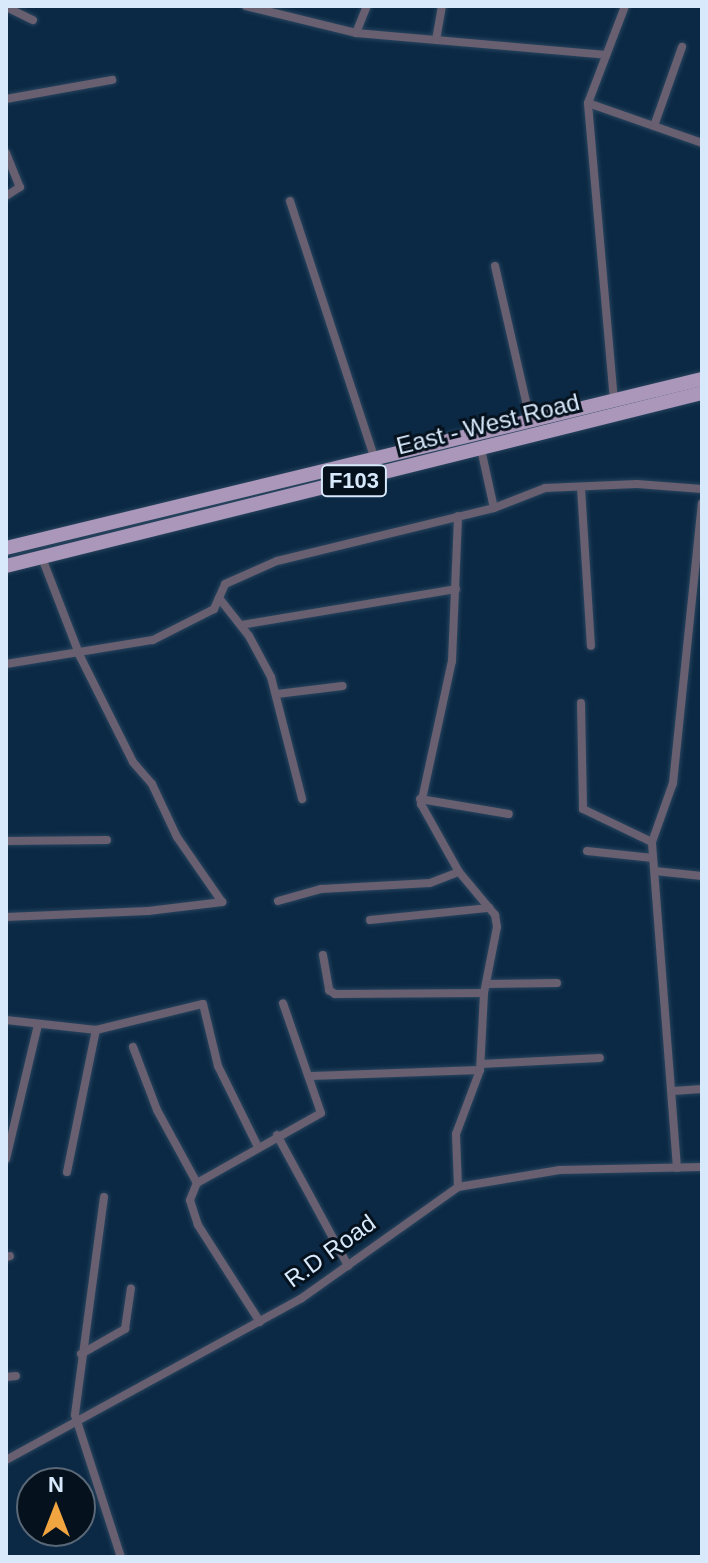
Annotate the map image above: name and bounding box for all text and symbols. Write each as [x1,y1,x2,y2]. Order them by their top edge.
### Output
street label: East - West Road [393,387,583,461]
road number: F103 [320,463,388,499]
street label: R.D Road [279,1208,381,1294]
north arrow [16,1467,96,1547]
text: N [48,1472,64,1497]

